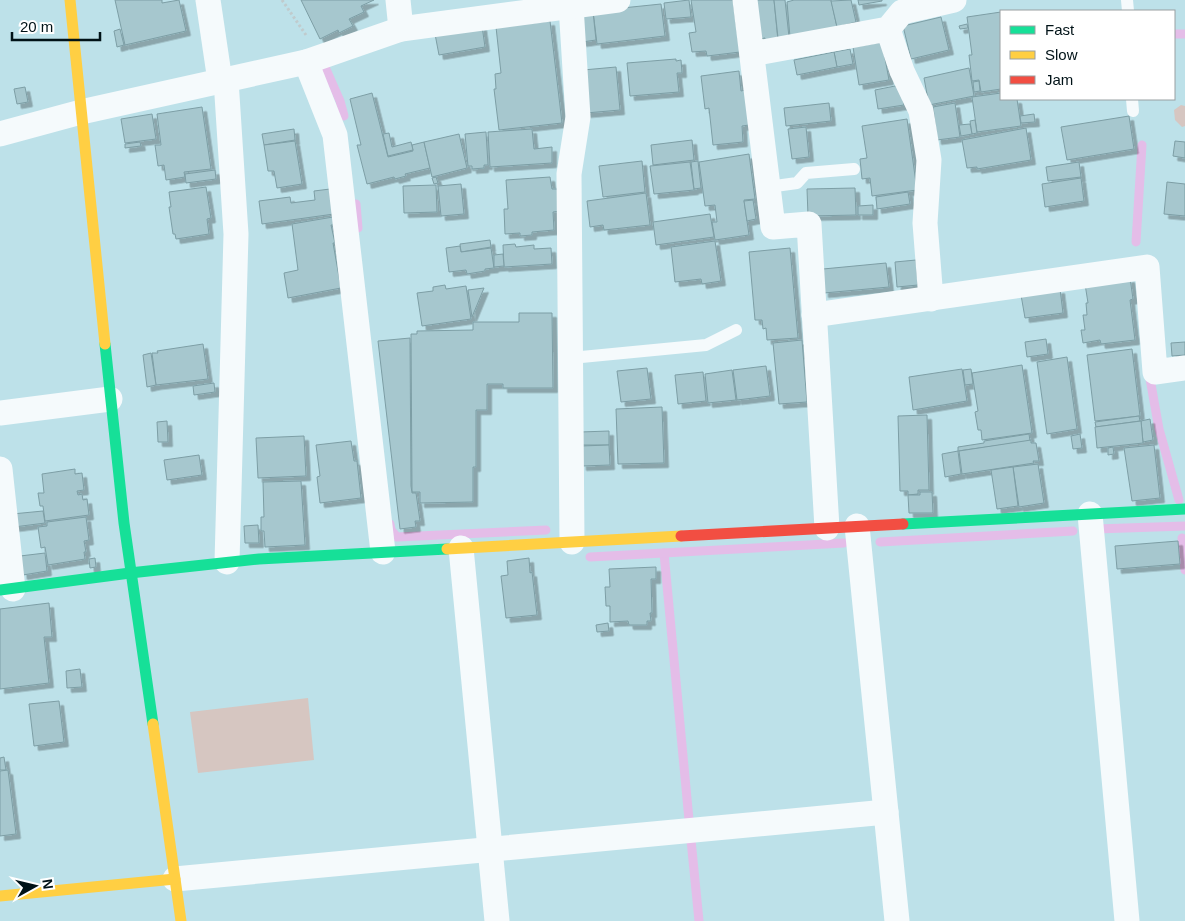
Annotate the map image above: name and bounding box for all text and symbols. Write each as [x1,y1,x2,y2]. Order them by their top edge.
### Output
scale bar [12,10,100,42]
legend [1000,10,1175,100]
text: 20 m [20,18,53,35]
text: Fast [1045,21,1075,38]
text: Slow [1045,46,1078,63]
text: Jam [1045,71,1073,88]
north arrow [10,861,60,911]
text: N [39,878,57,890]

